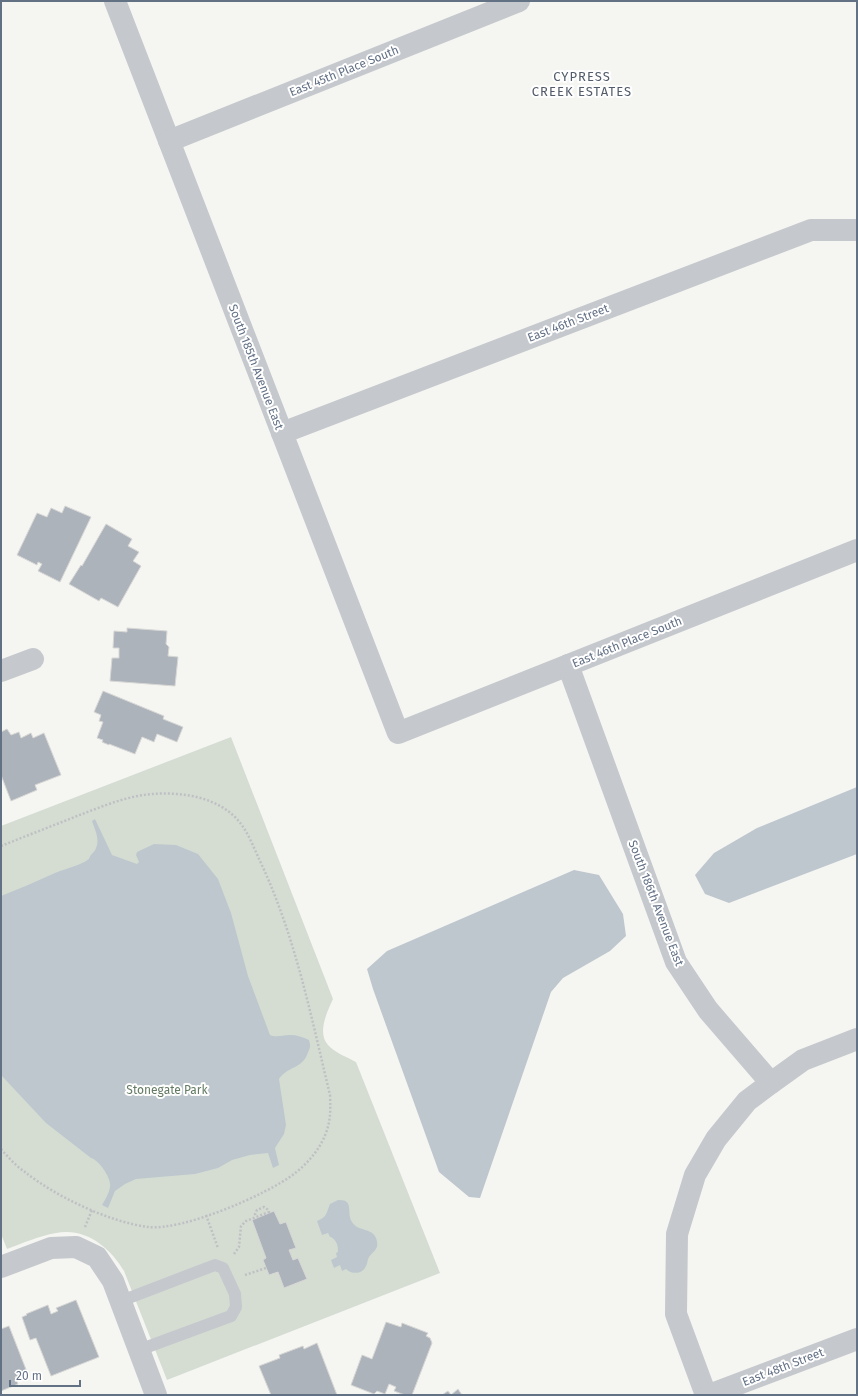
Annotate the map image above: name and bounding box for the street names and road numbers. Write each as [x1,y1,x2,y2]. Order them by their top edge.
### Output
street label: East 45th Place South [287,43,401,99]
street label: East 46th Street [525,301,611,345]
street label: South 185th Avenue East [226,302,287,432]
street label: East 46th Place South [570,614,684,670]
street label: South 186th Avenue East [626,838,687,968]
street label: East 48th Street [740,1345,826,1389]

